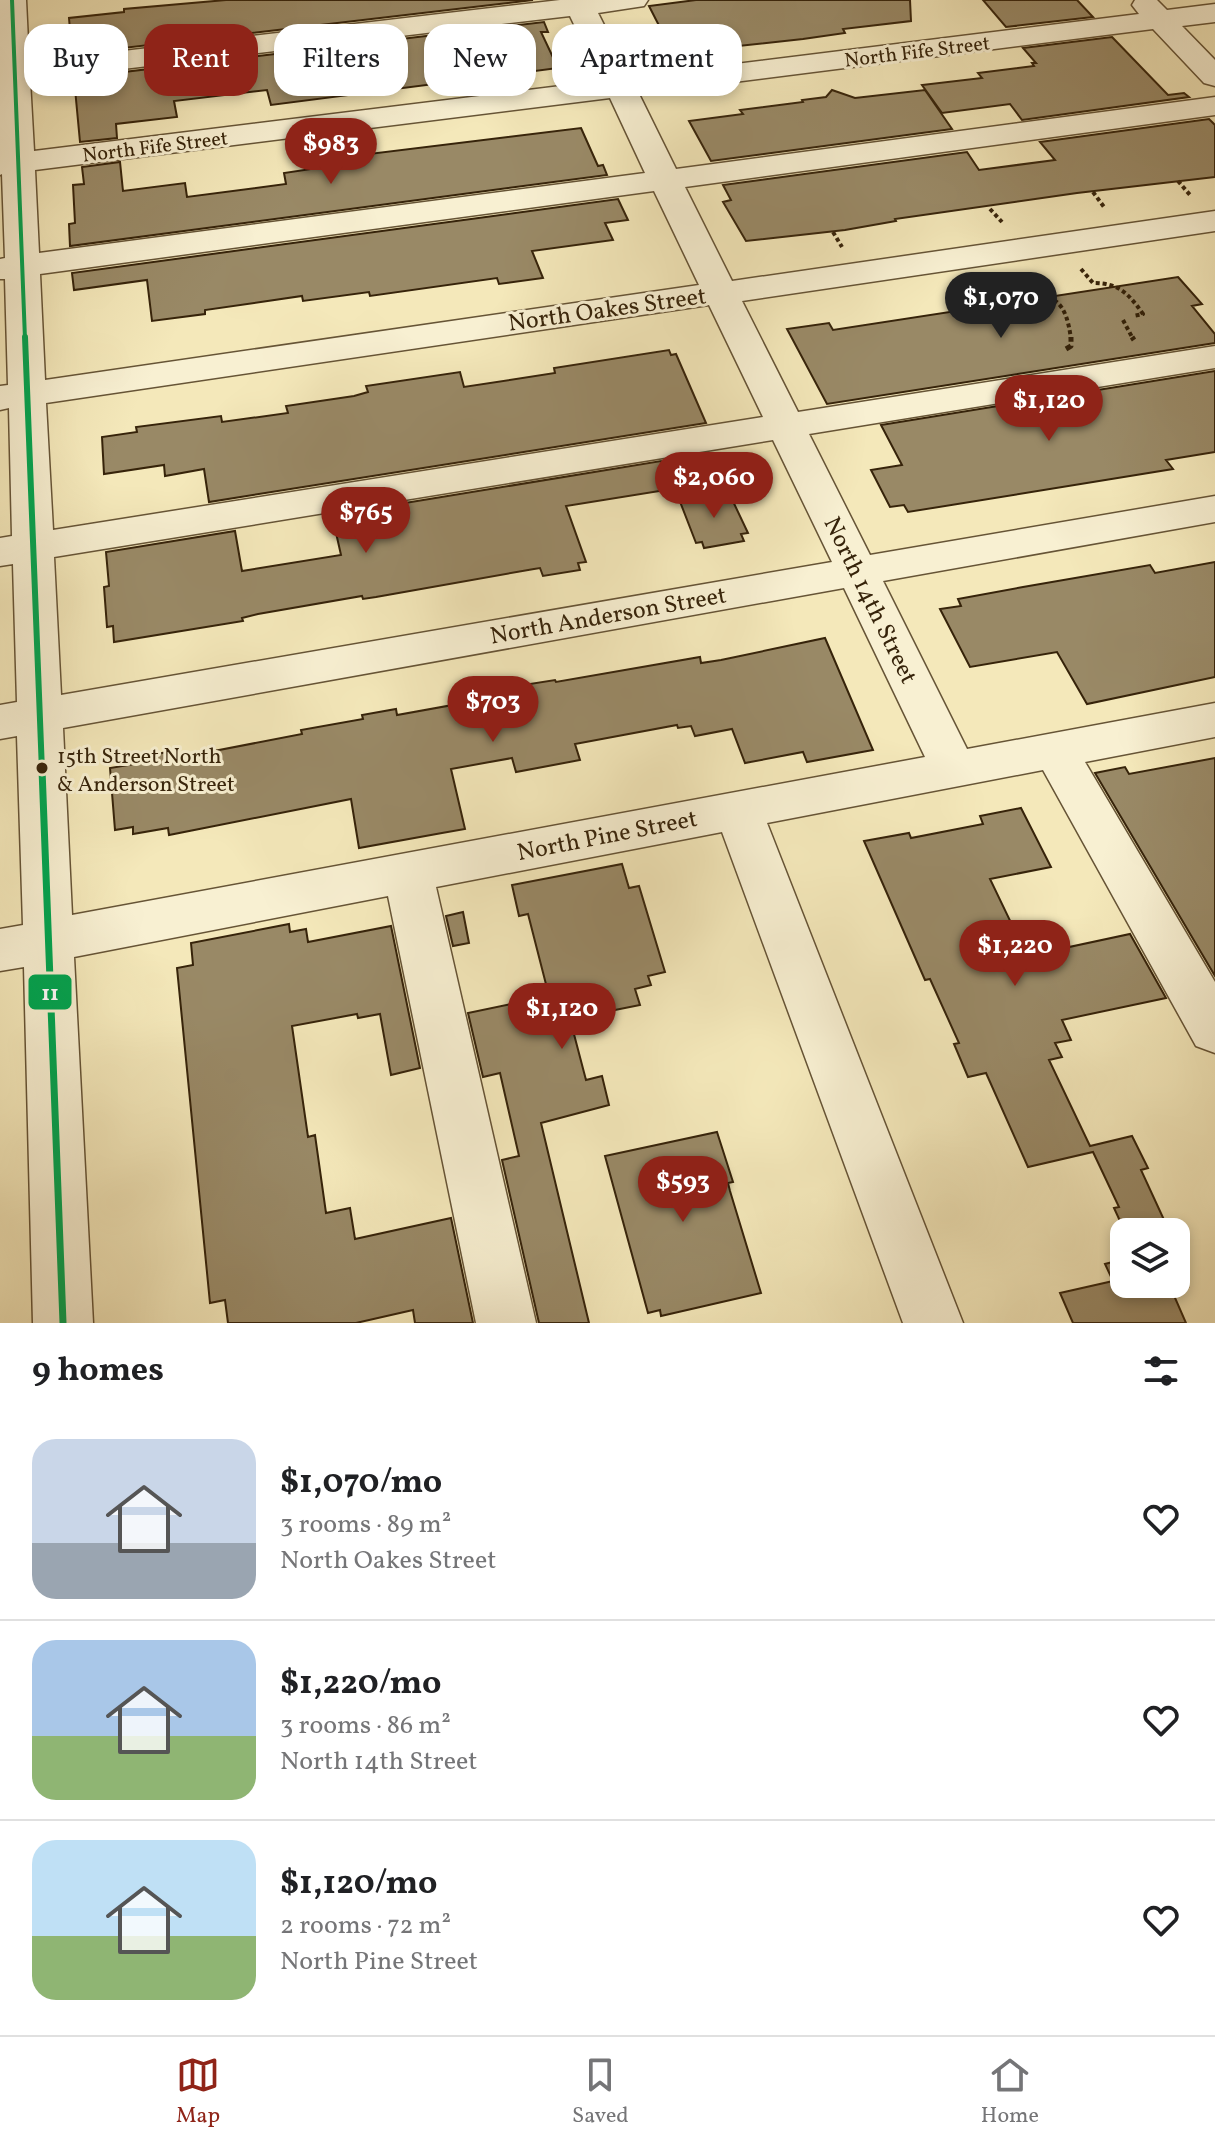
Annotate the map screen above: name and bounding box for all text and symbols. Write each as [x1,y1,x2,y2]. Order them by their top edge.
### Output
chip: Buy [24,24,128,96]
chip: Rent [144,24,258,96]
chip: Filters [274,24,408,96]
chip: New [424,24,536,96]
chip: Apartment [552,24,742,96]
street label: North Fife Street [843,30,991,76]
pin: $983 [284,118,378,186]
street label: North Fife Street [81,125,229,171]
text: $983 [303,126,359,162]
pin: $1,070 [936,272,1066,340]
street label: North Oakes Street [506,280,709,342]
text: $1,070 [963,280,1039,316]
pin: $1,120 [984,375,1114,443]
text: $1,120 [1013,383,1085,419]
pin: $2,060 [649,452,779,520]
text: $2,060 [673,460,755,496]
pin: $765 [319,487,413,555]
text: $765 [339,495,393,531]
street label: North 14th Street [814,512,924,690]
street label: North Anderson Street [487,579,729,655]
pin: $703 [446,676,540,744]
text: $703 [466,684,521,720]
place label: 15th Street North & Anderson Street [57,742,235,801]
marker: 15th Street North & Anderson Street [34,760,50,776]
street label: North Pine Street [514,803,700,871]
pin: $1,220 [950,920,1080,988]
text: $1,220 [977,928,1053,964]
line badge: 11 [27,973,73,1011]
text: 11 [41,979,59,1010]
pin: $1,120 [497,983,627,1051]
text: $1,120 [526,991,598,1027]
pin: $593 [636,1156,730,1224]
text: $593 [656,1164,710,1200]
map controls [1110,1218,1190,1298]
button: layers [1110,1218,1190,1298]
text: 9 homes [32,1348,164,1395]
icon: filters [1139,1349,1183,1393]
text: $1,070/mo [280,1460,442,1507]
icon: home [96,1471,192,1567]
icon: heart [1139,1497,1183,1541]
text: 3 rooms · 89 m² [280,1507,451,1543]
text: North Oakes Street [280,1543,496,1579]
text: $1,220/mo [280,1661,441,1708]
icon: home [96,1672,192,1768]
icon: heart [1139,1698,1183,1742]
text: 3 rooms · 86 m² [280,1708,451,1744]
text: North 14th Street [280,1744,477,1780]
text: $1,120/mo [280,1861,437,1908]
icon: home [96,1872,192,1968]
icon: heart [1139,1898,1183,1942]
text: 2 rooms · 72 m² [280,1908,451,1944]
text: North Pine Street [280,1944,478,1980]
tab: Map [176,2053,220,2132]
tab: Saved [572,2053,629,2132]
tab: Home [981,2053,1039,2132]

